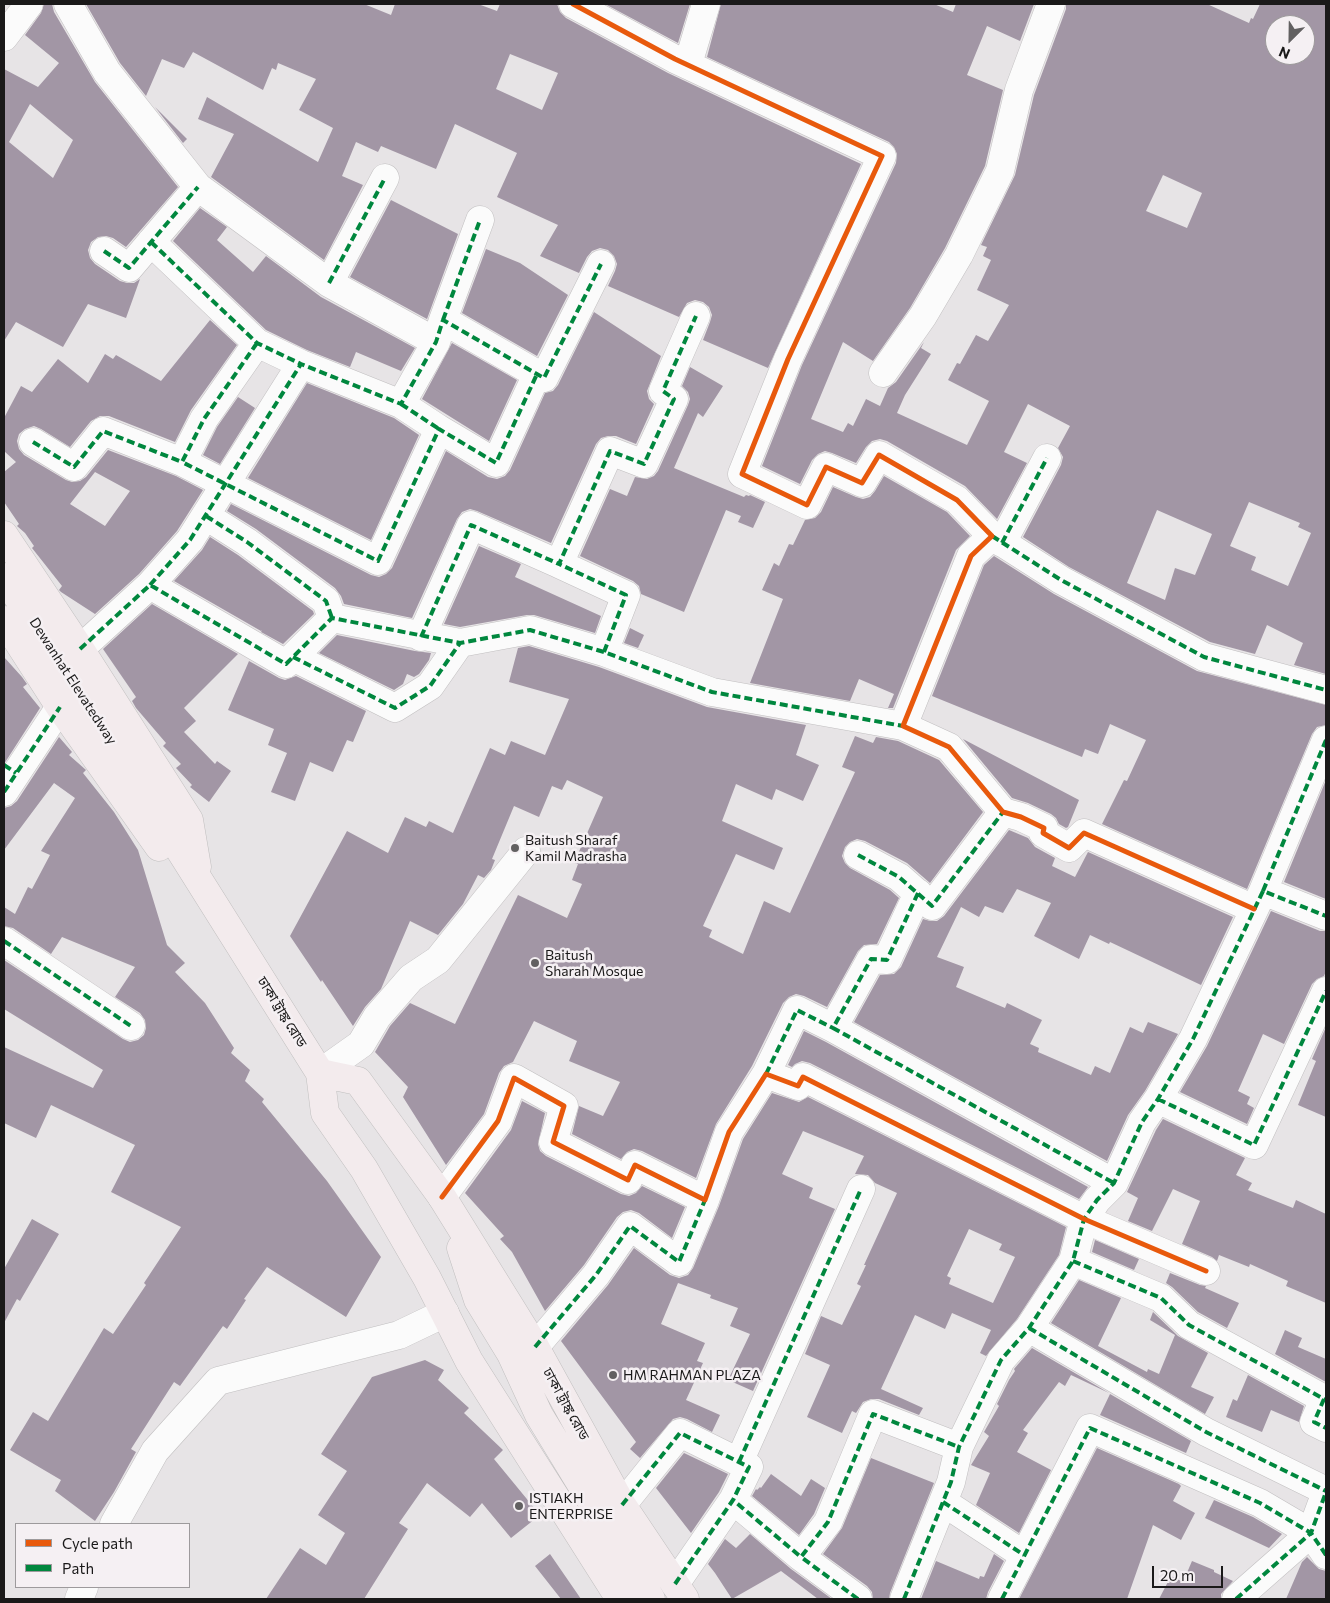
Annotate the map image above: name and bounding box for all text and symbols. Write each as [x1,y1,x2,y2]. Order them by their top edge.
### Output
north arrow [1265,15,1315,65]
text: N [1276,43,1292,63]
street label: Dewanhat Elevatedway [26,614,120,748]
place label: Baitush Sharaf Kamil Madrasha [525,832,627,864]
marker: Baitush Sharaf Kamil Madrasha [509,842,521,854]
place label: Baitush Sharah Mosque [545,947,643,980]
marker: Baitush Sharah Mosque [529,957,541,969]
street label: ঢাকা ট্রাঙ্ক রোড [254,974,310,1050]
street label: ঢাকা ট্রাঙ্ক রোড [539,1365,593,1443]
place label: HM RAHMAN PLAZA [623,1367,761,1383]
marker: HM RAHMAN PLAZA [607,1369,619,1381]
place label: ISTIAKH ENTERPRISE [529,1490,613,1522]
marker: ISTIAKH ENTERPRISE [513,1500,525,1512]
legend [15,1523,190,1588]
text: Cycle path [62,1534,133,1552]
scale bar [1155,1556,1226,1588]
text: Path [62,1559,94,1577]
text: 20 m [1160,1566,1194,1584]

